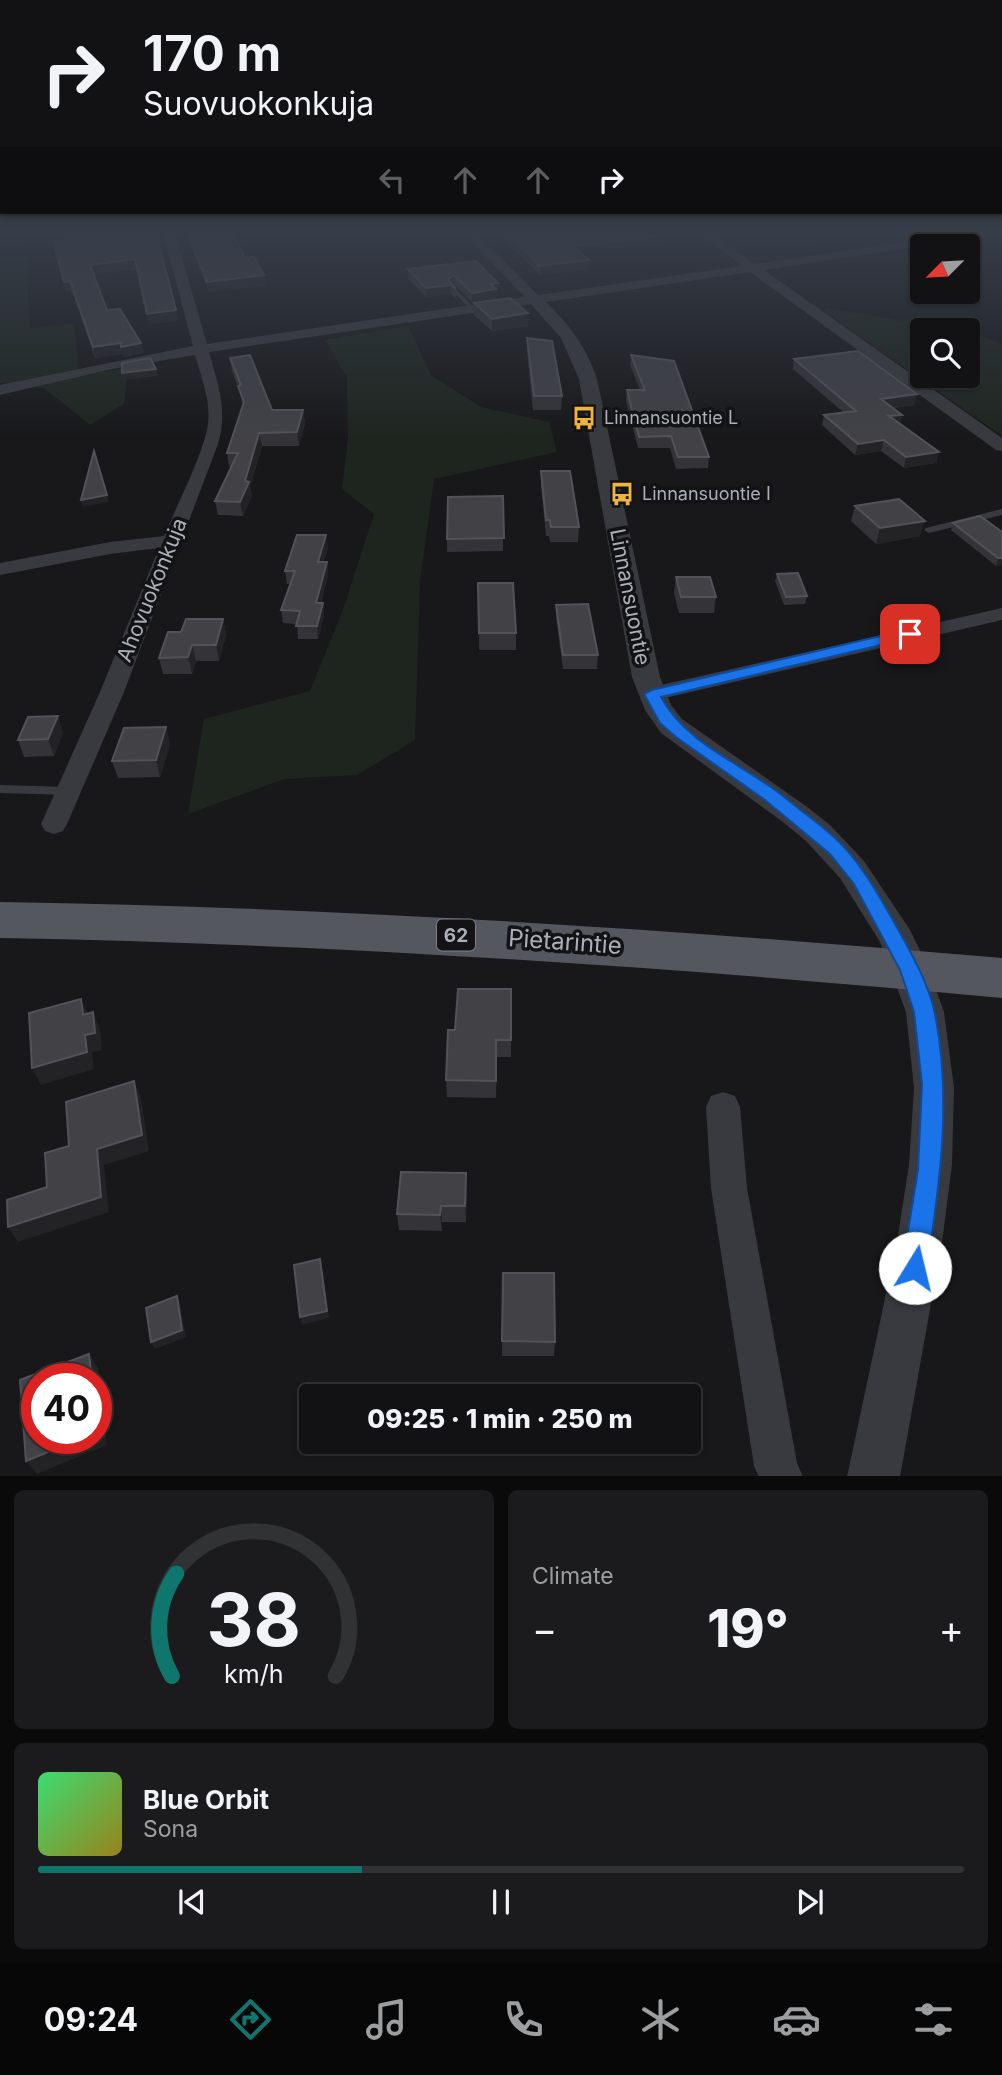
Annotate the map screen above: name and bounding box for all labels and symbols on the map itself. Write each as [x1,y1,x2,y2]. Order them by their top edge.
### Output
north arrow [910,234,980,304]
bus stop icon: Linnansuontie L [570,404,598,432]
place label: Linnansuontie L [604,407,738,428]
bus stop icon: Linnansuontie I [608,480,636,508]
place label: Linnansuontie I [642,483,771,504]
street label: Ahovuokonkuja [111,514,192,665]
street label: Linnansuontie [605,526,656,667]
pin [880,604,940,664]
road number: 62 [437,920,475,951]
street label: Pietarintie [507,923,623,960]
position arrow [878,1231,952,1305]
speed limit sign: 40 [21,1363,112,1454]

